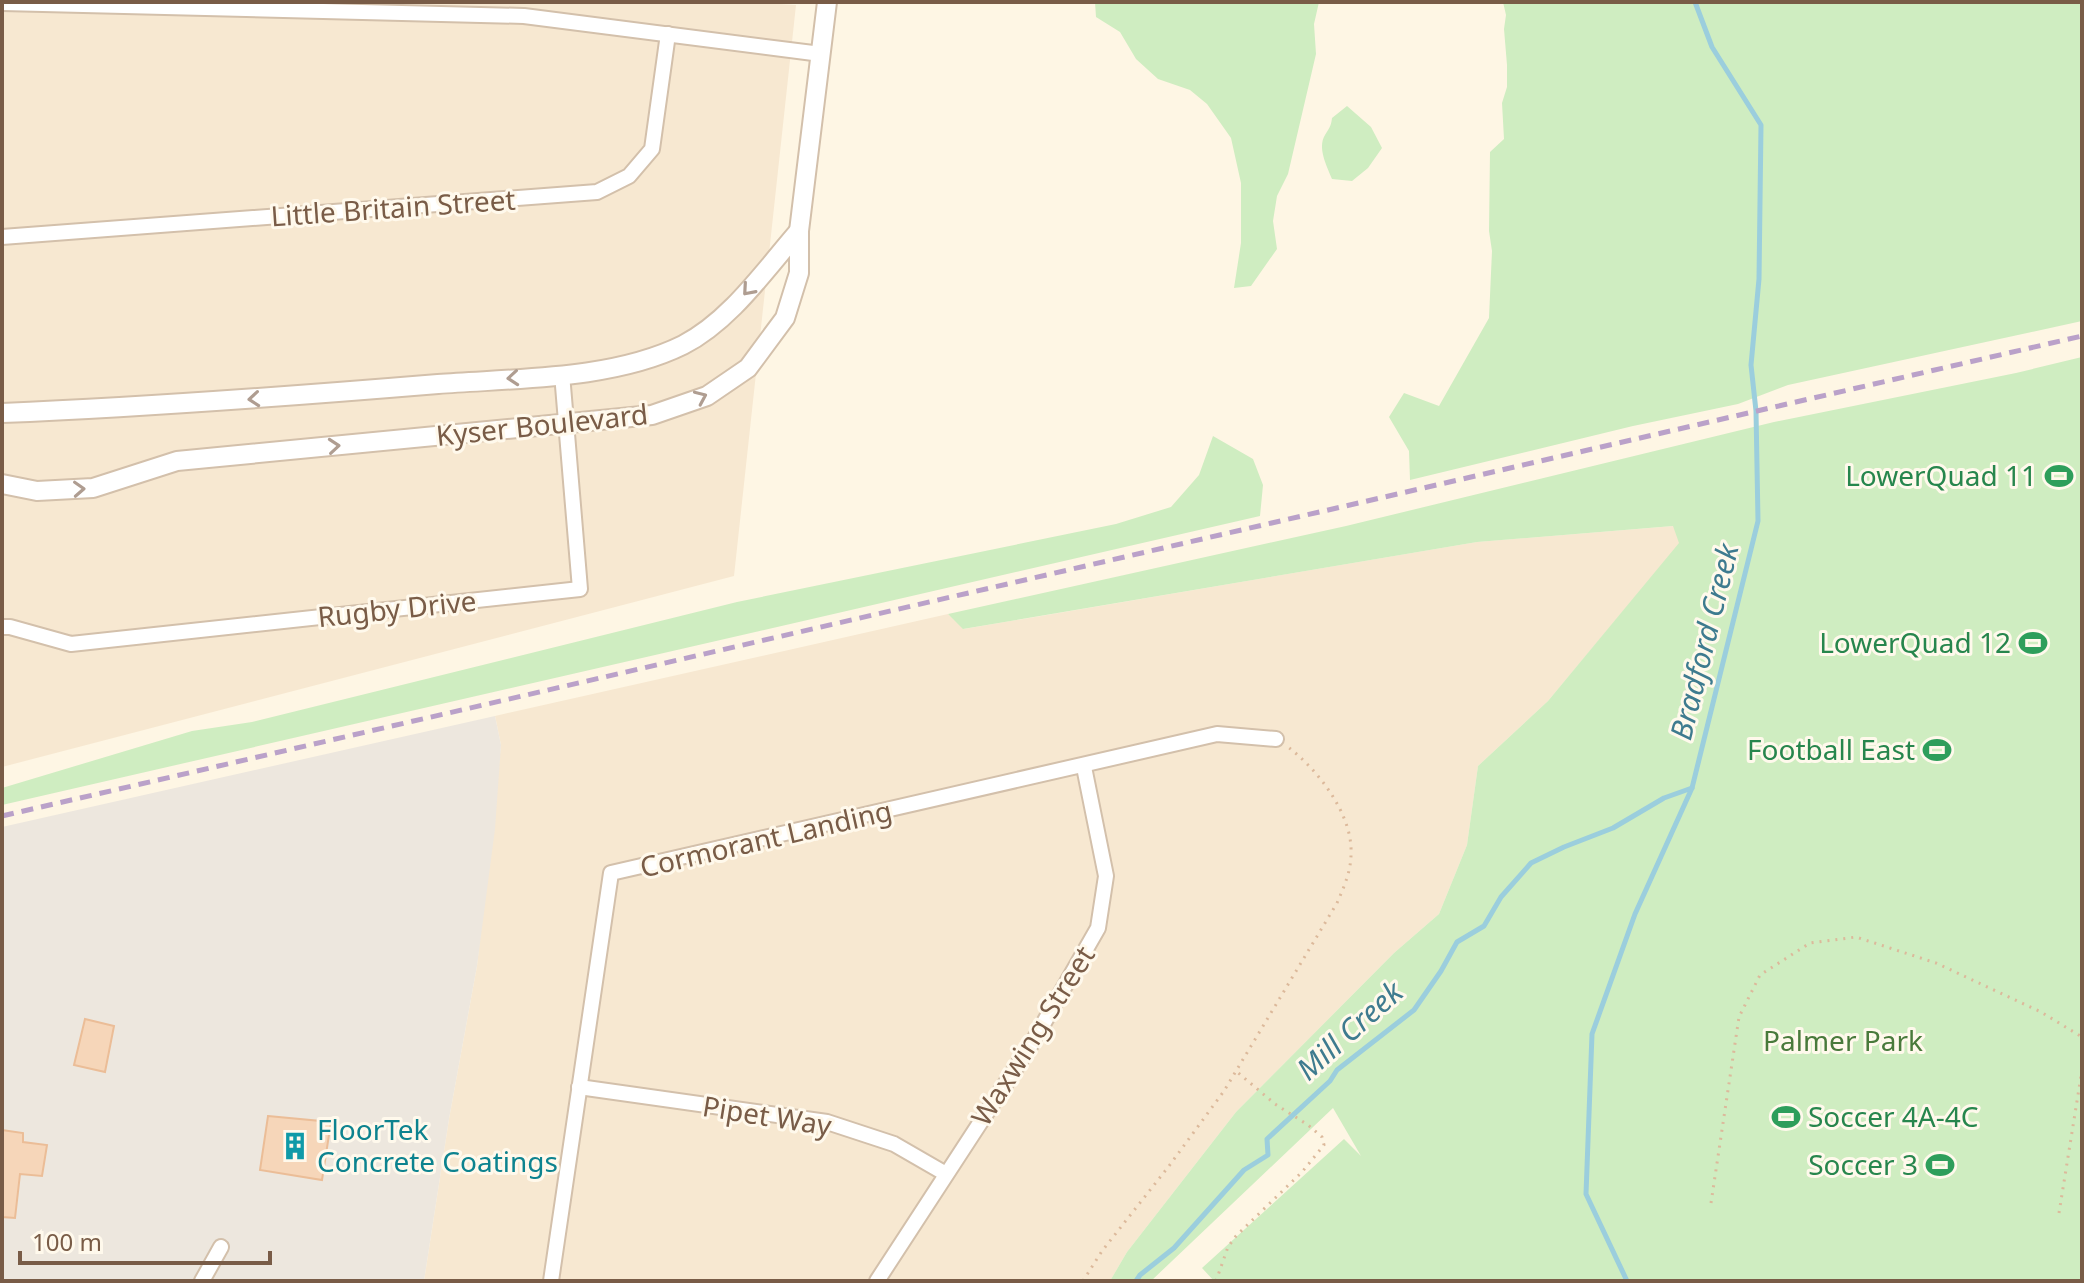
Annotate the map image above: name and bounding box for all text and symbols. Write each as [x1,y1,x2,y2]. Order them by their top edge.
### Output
street label: Little Britain Street [269,179,517,235]
one-way arrow [743,280,757,295]
one-way arrow [506,370,519,387]
one-way arrow [693,390,708,406]
one-way arrow [247,391,260,408]
street label: Kyser Boulevard [434,394,650,454]
one-way arrow [328,437,341,454]
place label: LowerQuad 11 [1845,456,2037,494]
sports icon: LowerQuad 11 [2044,461,2074,491]
one-way arrow [73,480,86,497]
water label: Bradford Creek [1659,538,1748,744]
street label: Rugby Drive [316,581,478,635]
place label: LowerQuad 12 [1819,623,2011,661]
sports icon: LowerQuad 12 [2018,628,2048,658]
place label: Football East [1747,730,1915,768]
sports icon: Football East [1922,735,1952,765]
street label: Cormorant Landing [636,791,895,885]
street label: Waxwing Street [962,938,1103,1133]
water label: Mill Creek [1287,970,1412,1089]
park label: Palmer Park [1763,1021,1923,1059]
street label: Pipet Way [700,1086,835,1144]
place label: Soccer 4A-4C [1808,1097,1978,1135]
sports icon: Soccer 4A-4C [1771,1102,1801,1132]
place label: FloorTek Concrete Coatings [317,1110,558,1180]
building icon: FloorTek Concrete Coatings [280,1131,310,1161]
place label: Soccer 3 [1808,1145,1918,1183]
sports icon: Soccer 3 [1925,1150,1955,1180]
scale bar [20,1215,270,1265]
text: 100 m [32,1225,102,1258]

